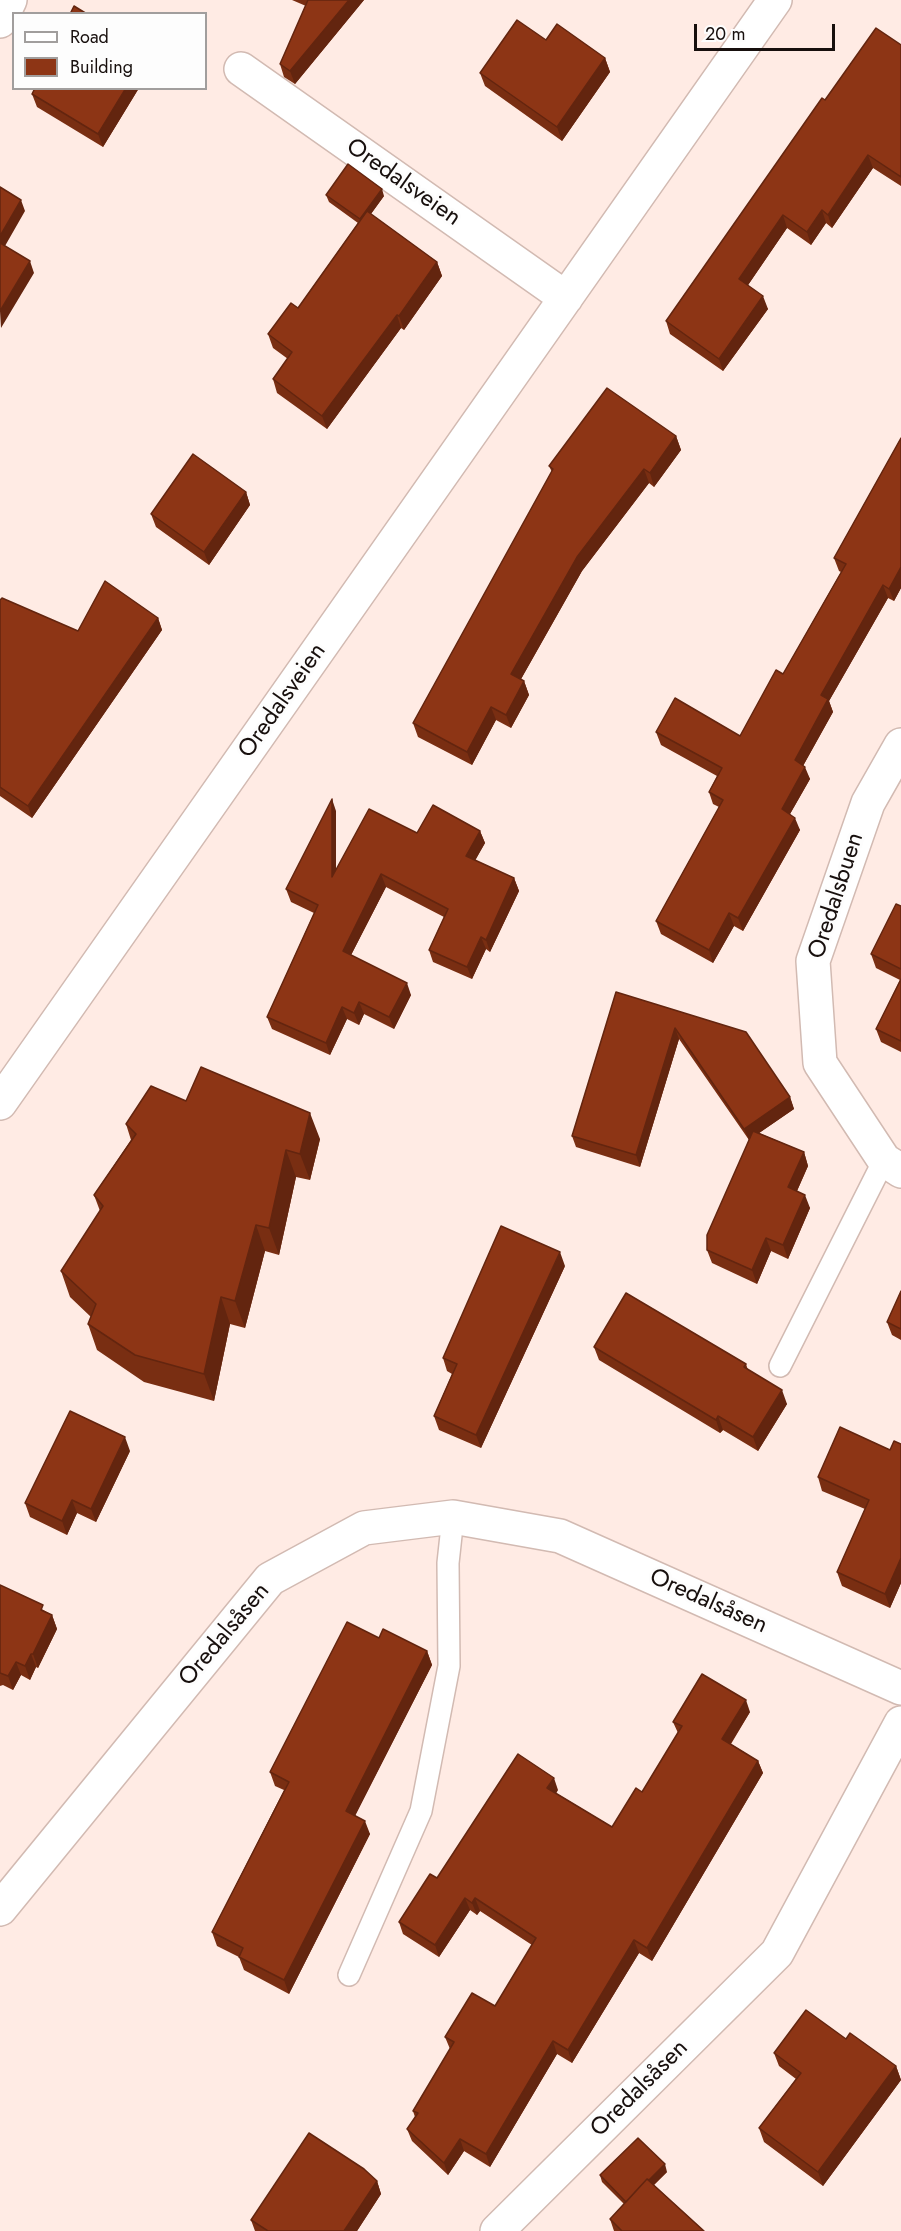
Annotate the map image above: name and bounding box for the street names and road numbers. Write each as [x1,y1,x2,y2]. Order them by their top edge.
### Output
street label: Oredalsveien [340,133,466,233]
street label: Oredalsveien [233,638,333,764]
street label: Oredalsbuen [803,829,871,963]
street label: Oredalsåsen [645,1563,771,1641]
street label: Oredalsåsen [174,1578,276,1692]
street label: Oredalsåsen [585,2034,695,2144]

